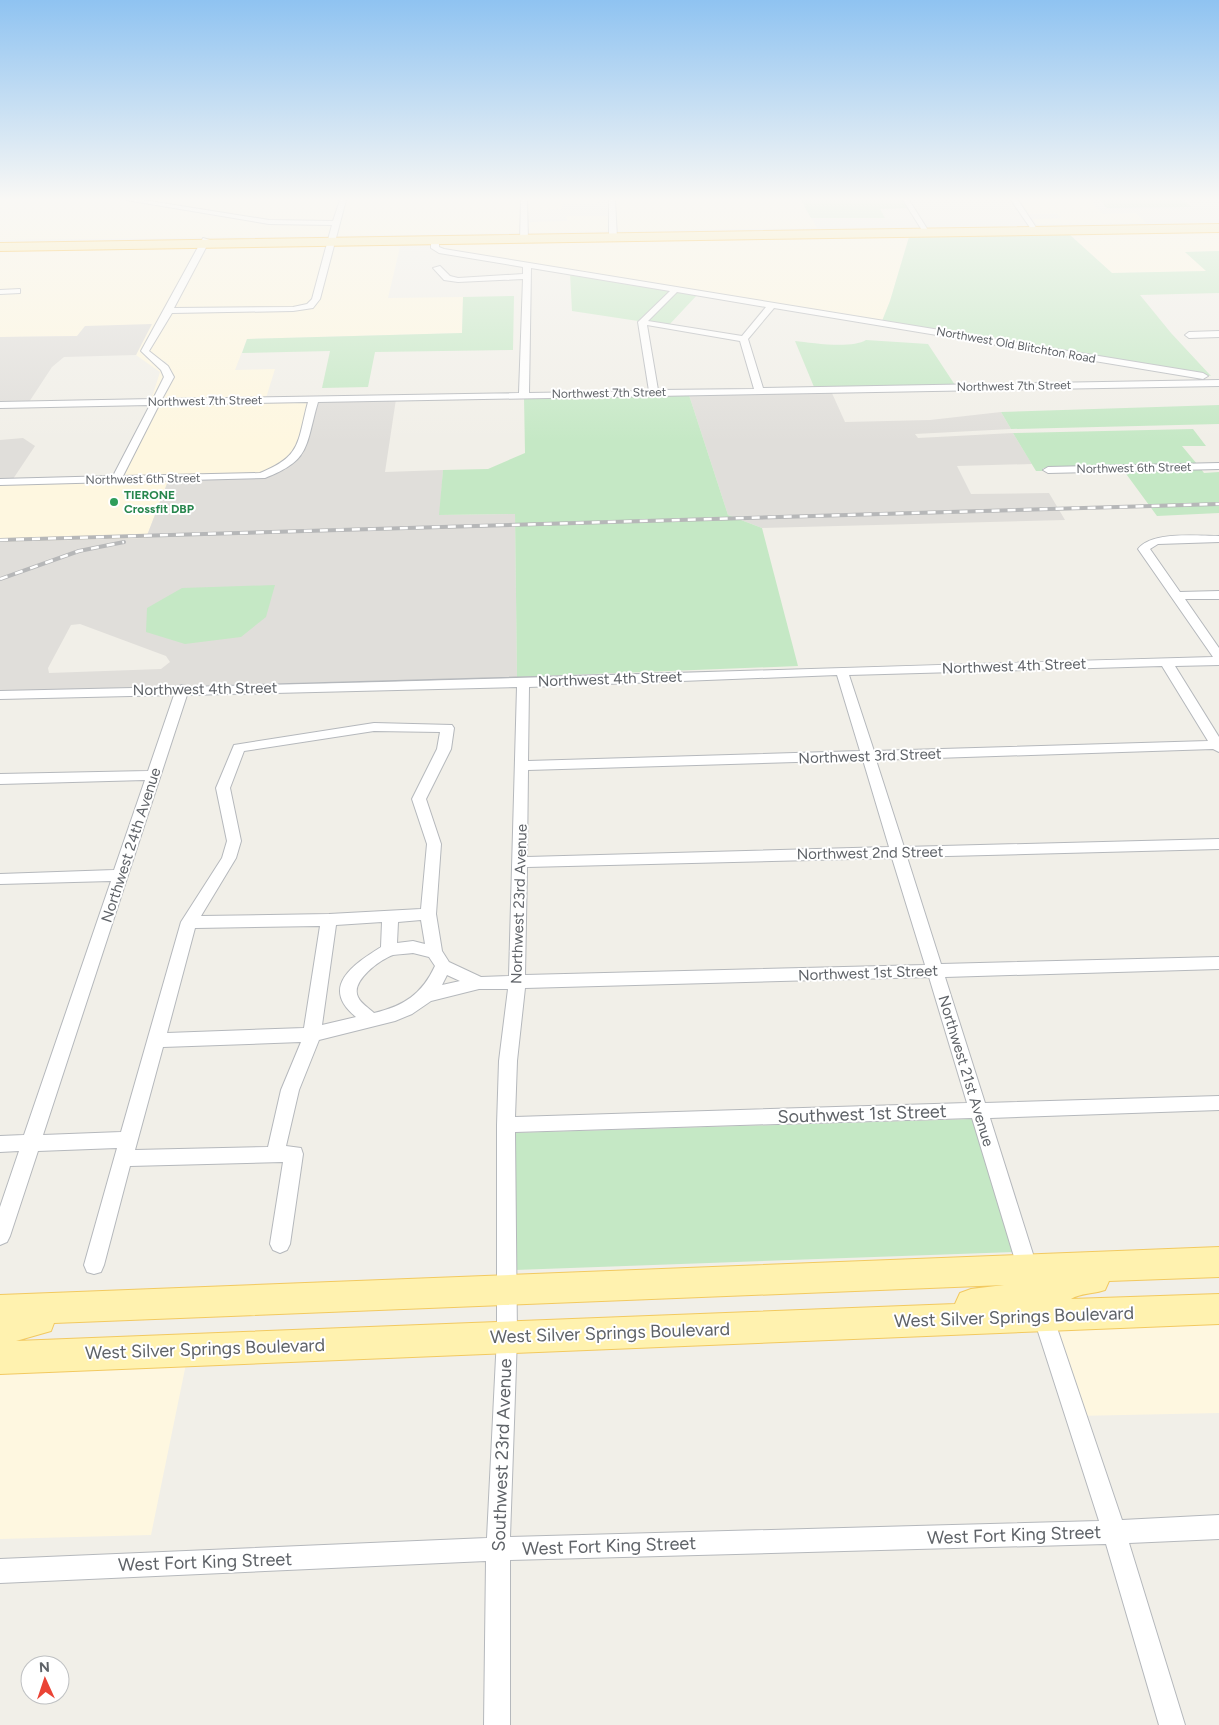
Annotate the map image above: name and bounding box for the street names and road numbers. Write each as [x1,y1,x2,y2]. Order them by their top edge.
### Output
street label: Northwest Old Blitchton Road [935,324,1097,366]
street label: Northwest 7th Street [957,378,1072,394]
street label: Northwest 7th Street [552,385,667,401]
street label: Northwest 7th Street [148,393,263,409]
street label: Northwest 6th Street [1076,460,1192,476]
street label: Northwest 6th Street [85,471,201,487]
street label: Northwest 4th Street [941,654,1087,678]
street label: Northwest 4th Street [537,667,683,691]
street label: Northwest 4th Street [133,679,278,699]
street label: Northwest 3rd Street [798,744,942,767]
street label: Northwest 24th Avenue [97,765,165,925]
street label: Northwest 23rd Avenue [507,824,531,984]
street label: Northwest 2nd Street [797,843,944,863]
street label: Northwest 1st Street [798,962,939,984]
street label: Northwest 21st Avenue [934,993,998,1149]
street label: Southwest 1st Street [777,1100,947,1128]
street label: West Silver Springs Boulevard [894,1302,1134,1332]
street label: West Silver Springs Boulevard [490,1318,730,1348]
street label: West Silver Springs Boulevard [85,1334,325,1364]
street label: Southwest 23rd Avenue [488,1358,516,1552]
street label: West Fort King Street [927,1521,1102,1549]
street label: West Fort King Street [522,1532,697,1560]
street label: West Fort King Street [118,1548,293,1576]

